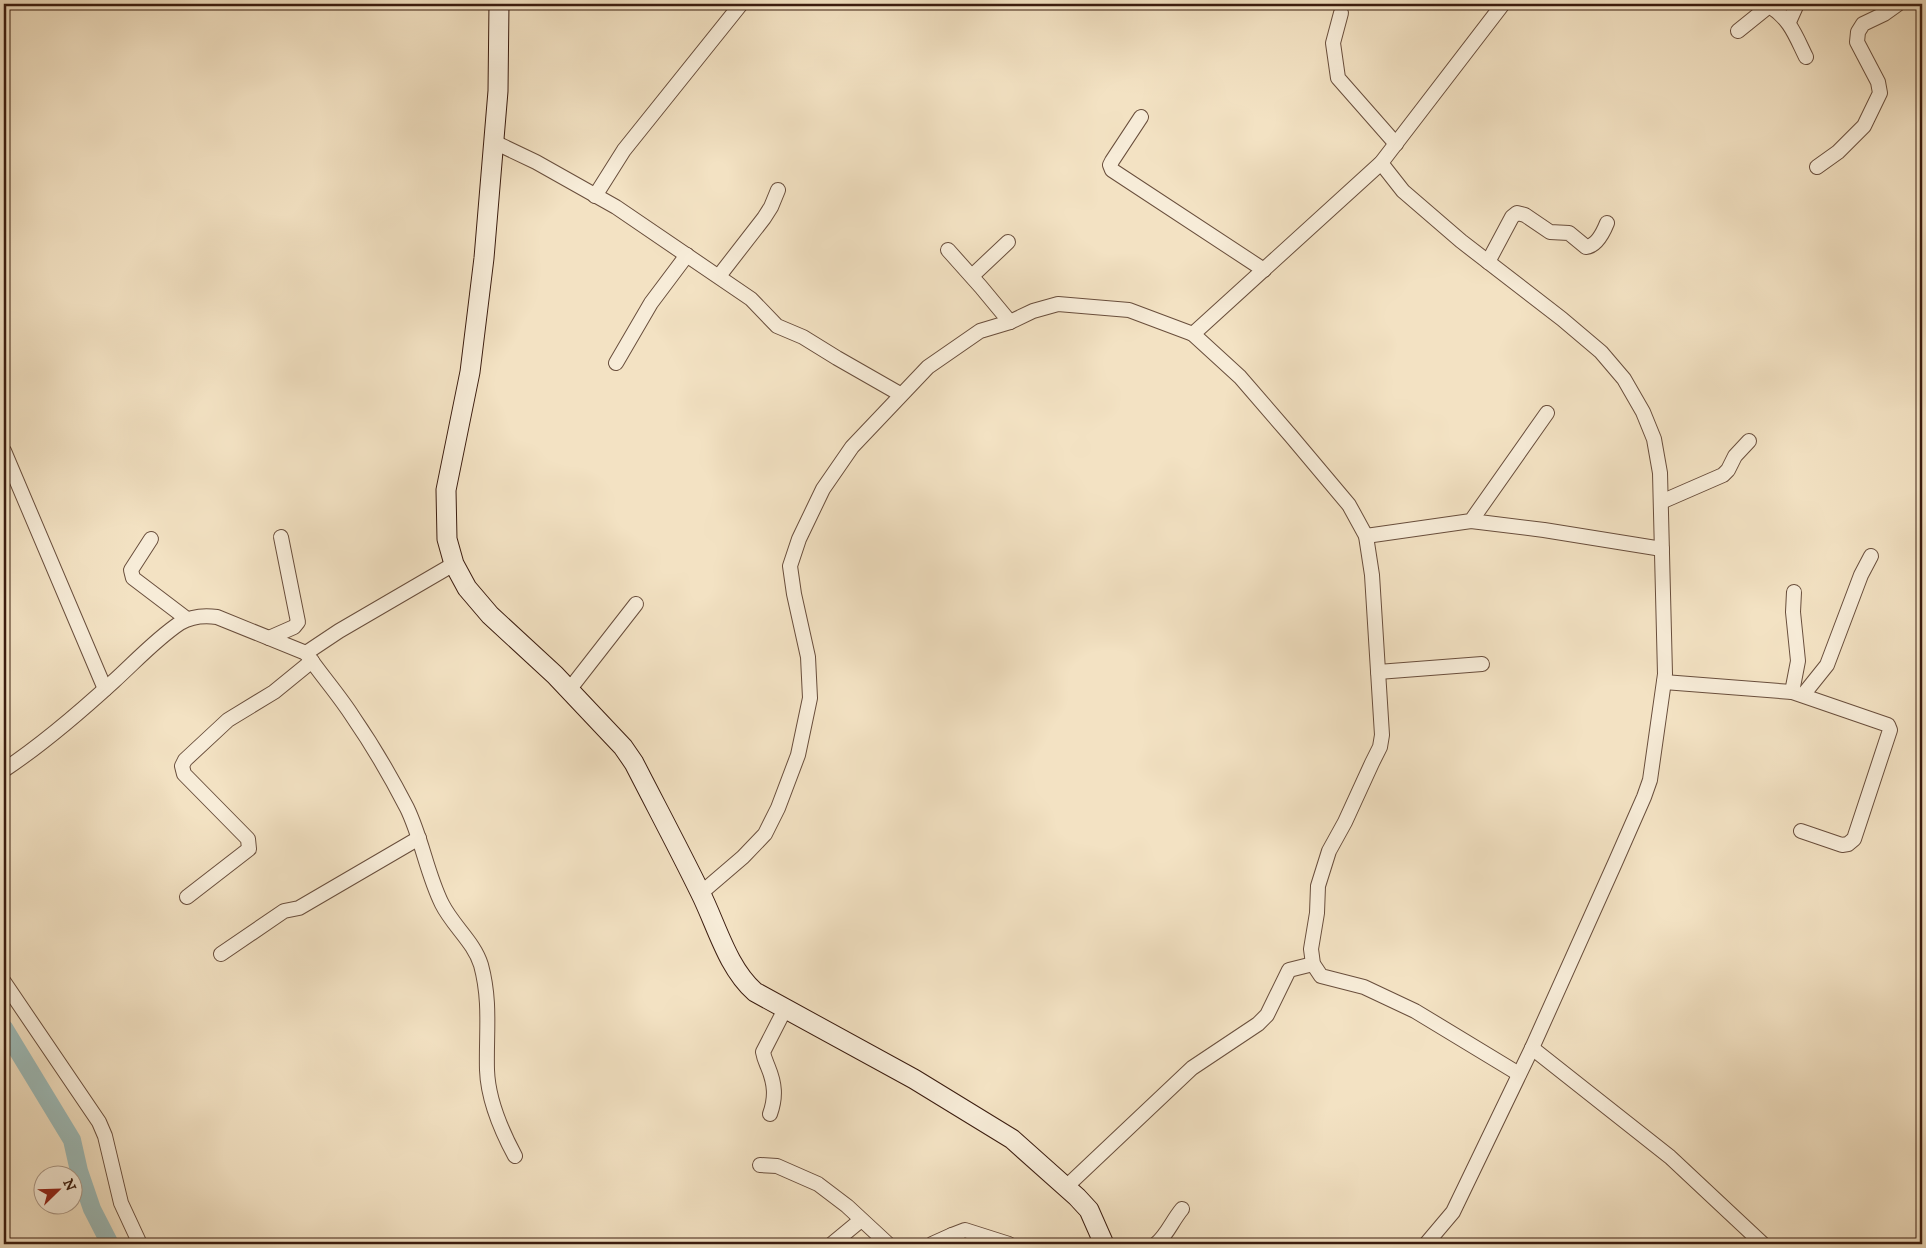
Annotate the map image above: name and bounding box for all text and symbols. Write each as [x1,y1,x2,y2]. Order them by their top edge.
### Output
north arrow [32,1166,82,1216]
text: N [59,1177,80,1195]

